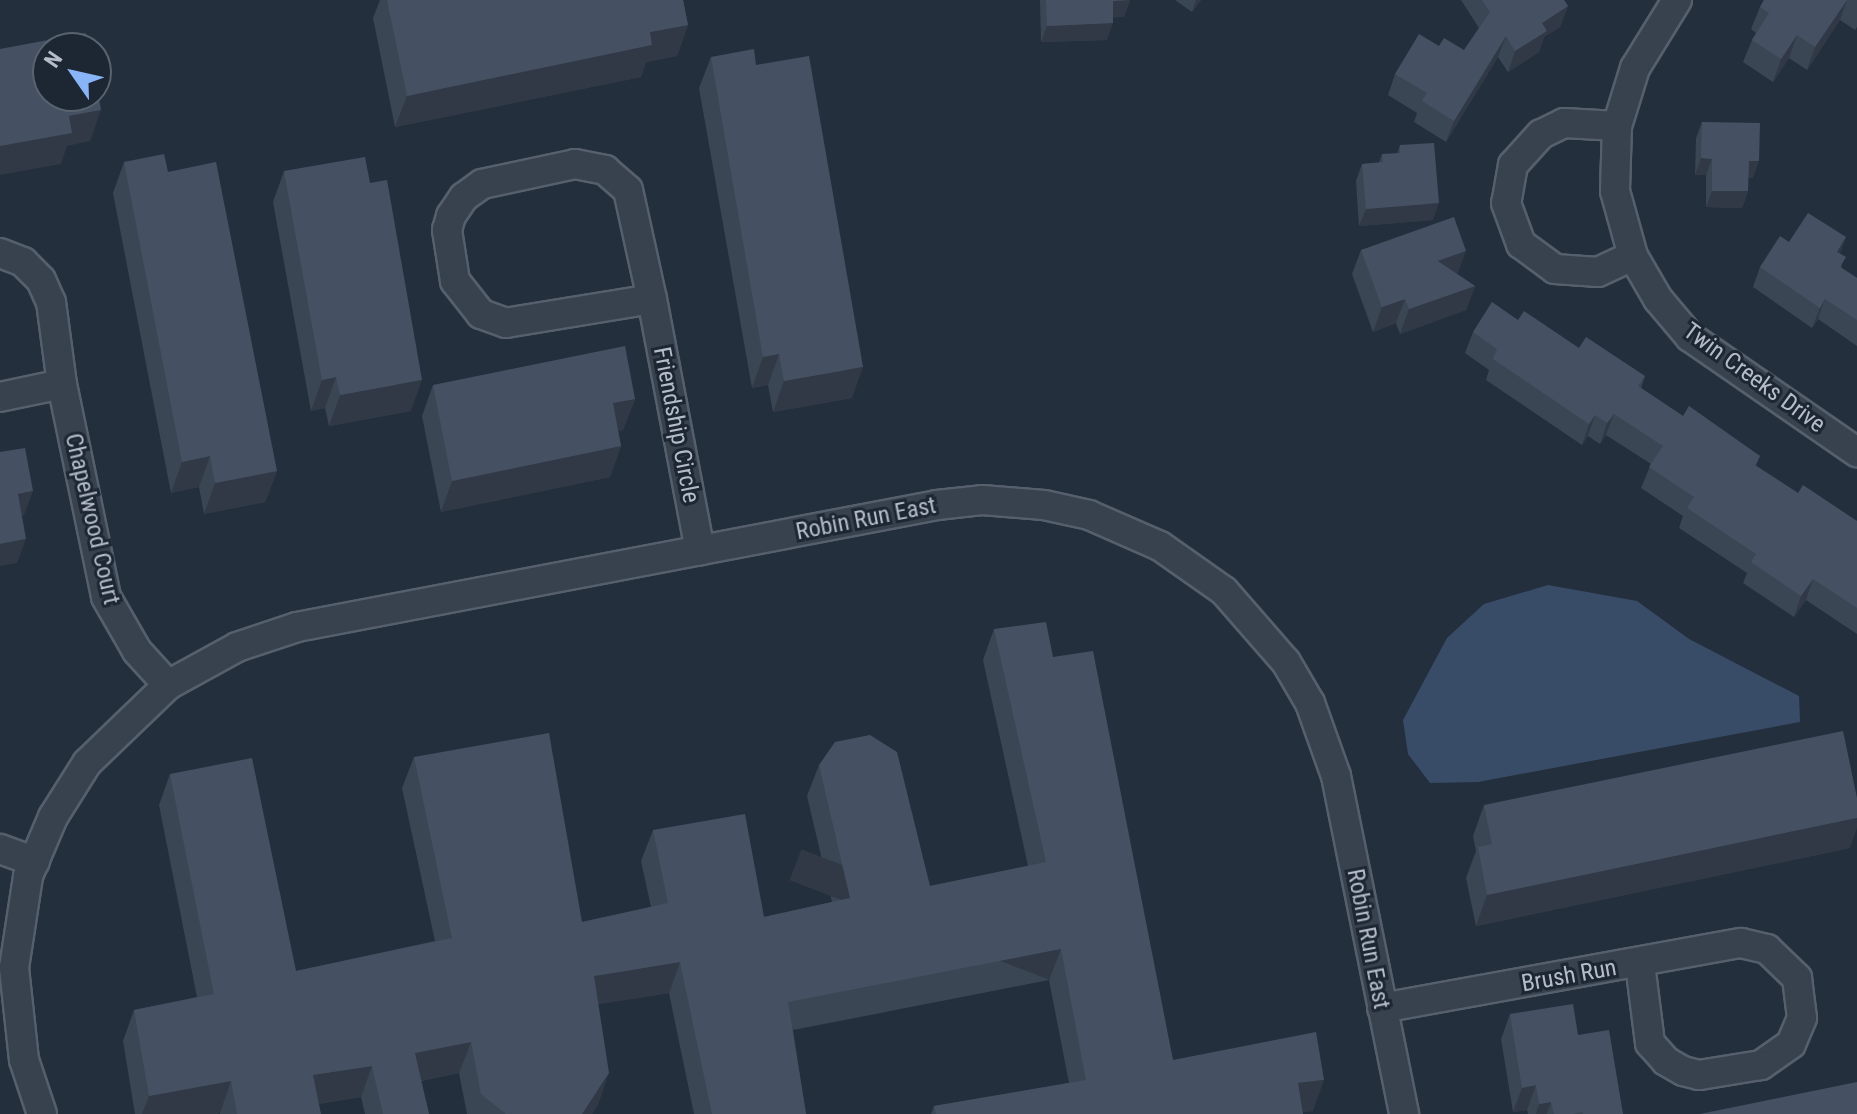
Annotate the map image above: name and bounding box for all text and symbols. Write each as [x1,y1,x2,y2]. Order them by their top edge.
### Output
north arrow [32,32,112,112]
text: N [39,47,67,72]
street label: Twin Creeks Drive [1677,317,1831,439]
street label: Friendship Circle [647,345,705,505]
street label: Chapelwood Court [58,431,126,607]
street label: Robin Run East [793,491,939,547]
street label: Robin Run East [1340,866,1396,1012]
street label: Brush Run [1519,953,1619,999]

